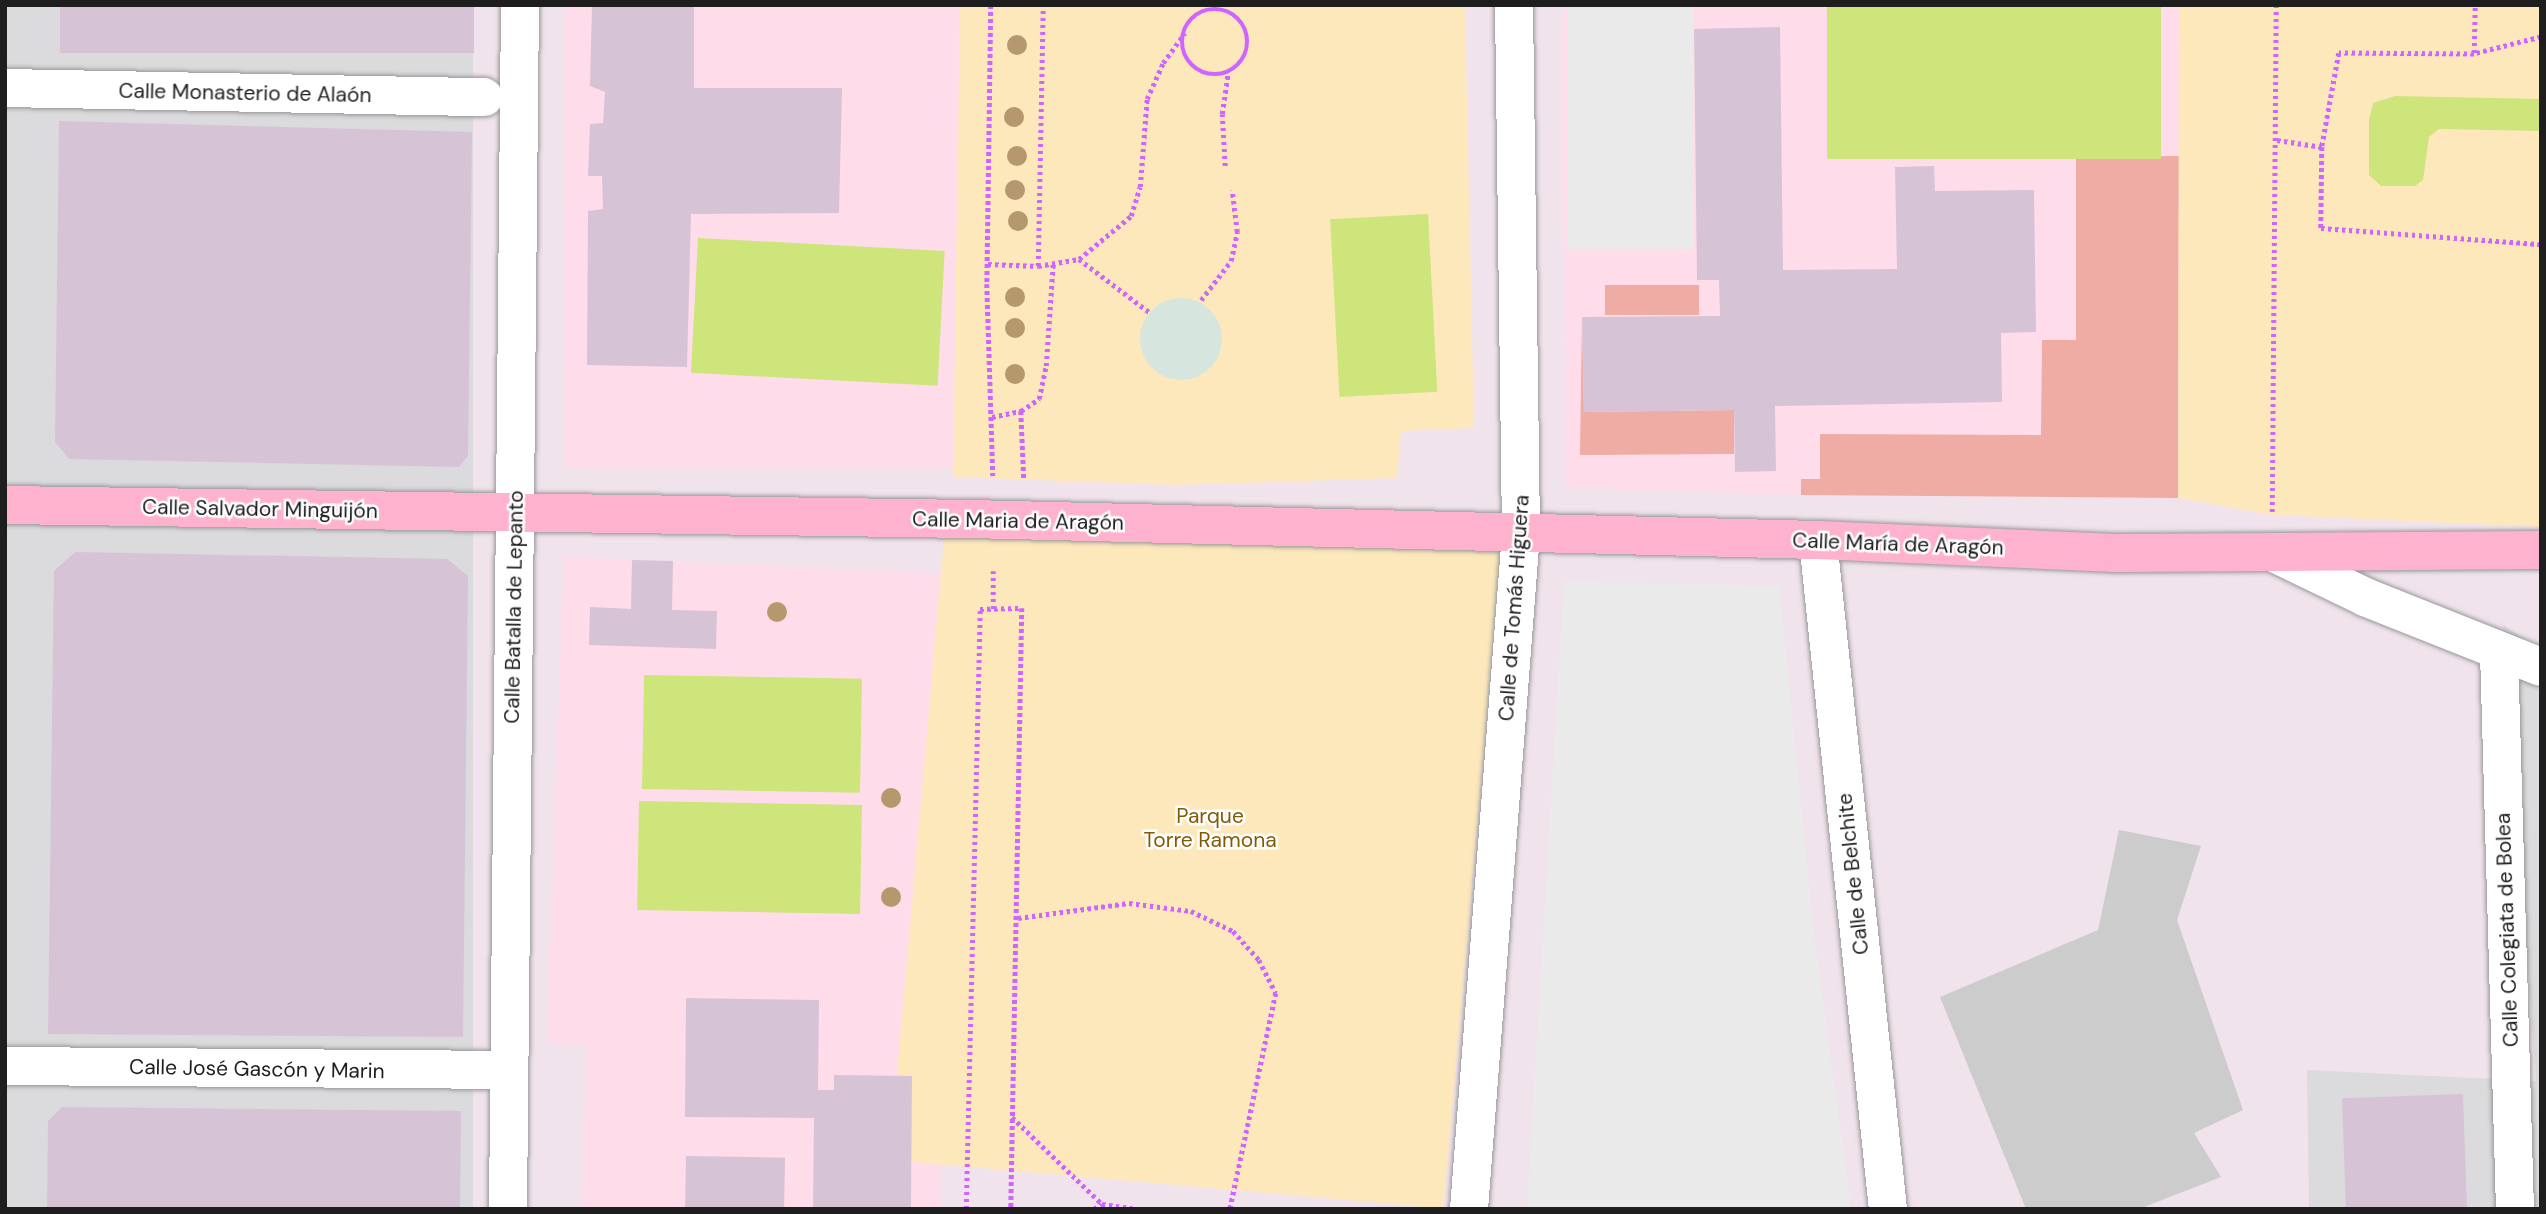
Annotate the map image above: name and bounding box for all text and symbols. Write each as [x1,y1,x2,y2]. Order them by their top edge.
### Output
street label: Calle Monasterio de Alaón [118,78,372,108]
street label: Calle Batalla de Lepanto [499,490,529,724]
street label: Calle Salvador Minguijón [142,494,378,524]
street label: Calle de Tomás Higuera [1494,494,1534,722]
street label: Calle Maria de Aragón [912,507,1124,535]
street label: Calle María de Aragón [1792,528,2004,560]
street label: Calle de Belchite [1832,792,1874,956]
park label: Parque Torre Ramona [1143,803,1277,853]
street label: Calle Colegiata de Bolea [2490,812,2524,1048]
street label: Calle José Gascón y Marin [129,1054,385,1084]

